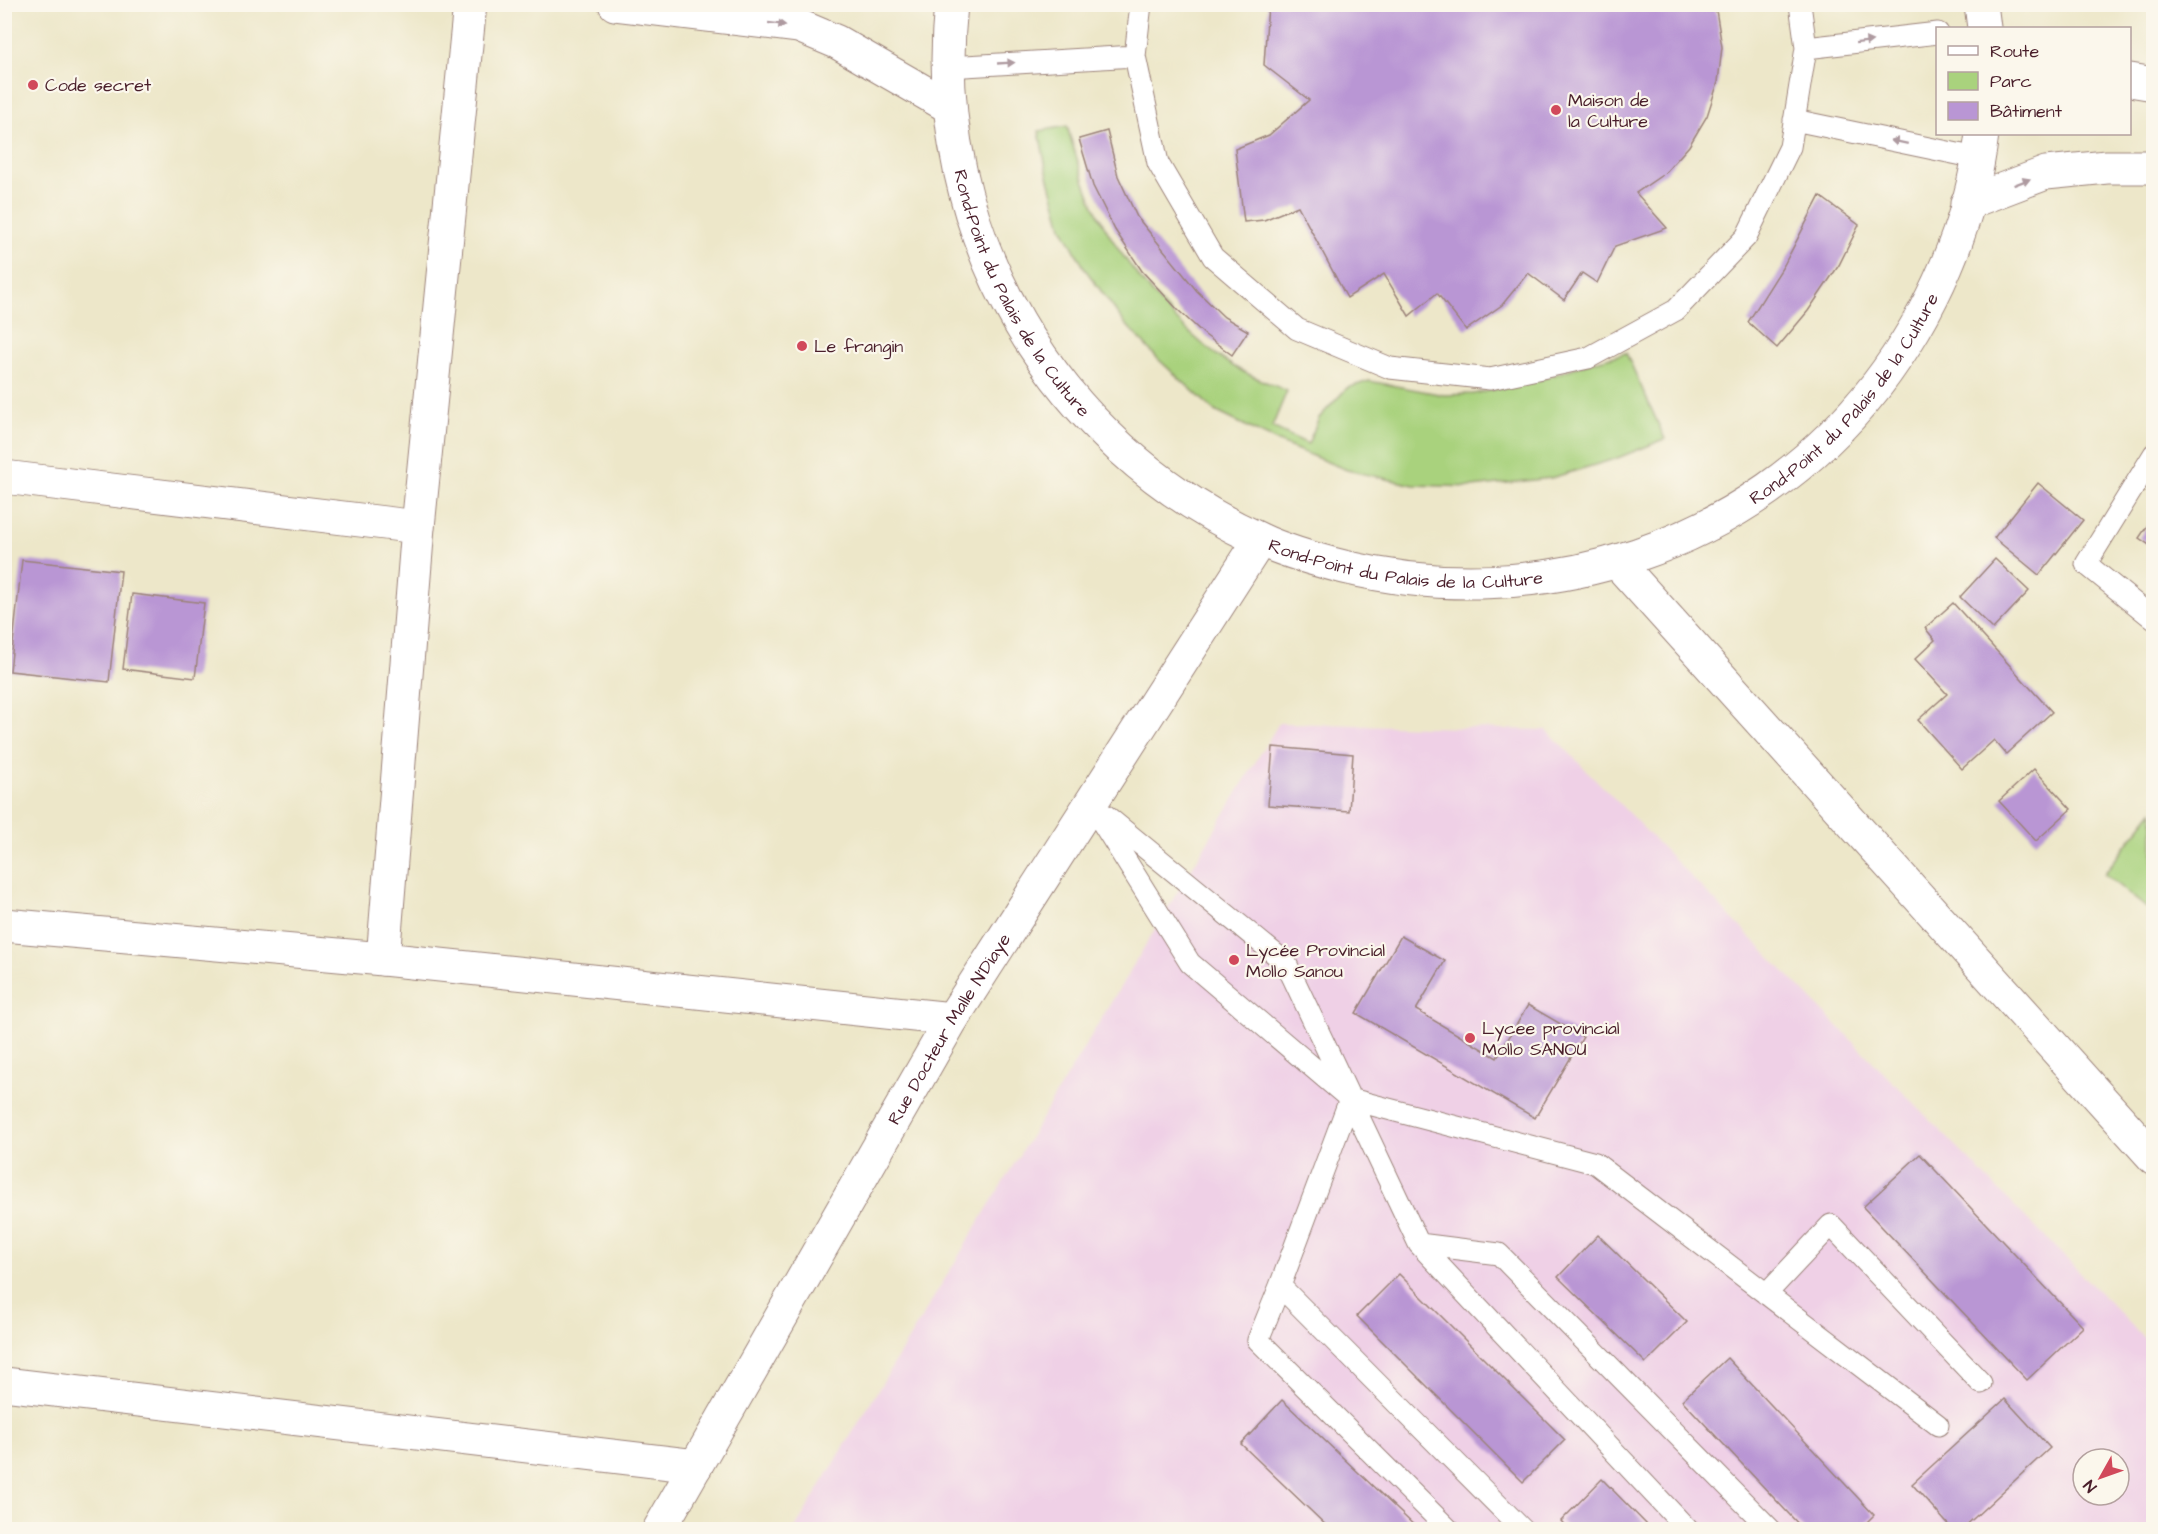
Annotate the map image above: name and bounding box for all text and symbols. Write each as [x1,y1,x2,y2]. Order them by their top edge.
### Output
one-way arrow [768,19,787,29]
legend [1936,27,2131,135]
one-way arrow [1855,37,1874,46]
text: Route [1990,39,2039,64]
one-way arrow [997,59,1016,68]
text: Parc [1990,69,2032,94]
place label: Code secret [45,73,152,98]
marker: Code secret [26,78,40,92]
place label: Maison de la Culture [1568,88,1649,134]
text: Bâtiment [1990,99,2063,124]
marker: Maison de la Culture [1549,103,1563,117]
one-way arrow [1890,137,1909,146]
street label: Rond-Point du Palais de la Culture [947,167,1096,423]
one-way arrow [2013,177,2031,187]
street label: Rond-Point du Palais de la Culture [1744,289,1945,511]
place label: Le frangin [814,334,903,360]
marker: Le frangin [795,339,809,353]
street label: Rond-Point du Palais de la Culture [1265,533,1545,595]
street label: Rue Docteur Malle N'Diaye [882,928,1017,1129]
place label: Lycée Provincial Mollo Sanou [1246,938,1385,984]
marker: Lycée Provincial Mollo Sanou [1227,953,1241,967]
place label: Lycee provincial Mollo SANOU [1482,1016,1620,1062]
marker: Lycee provincial Mollo SANOU [1463,1031,1477,1045]
north arrow [2071,1447,2131,1507]
text: N [2079,1475,2102,1497]

